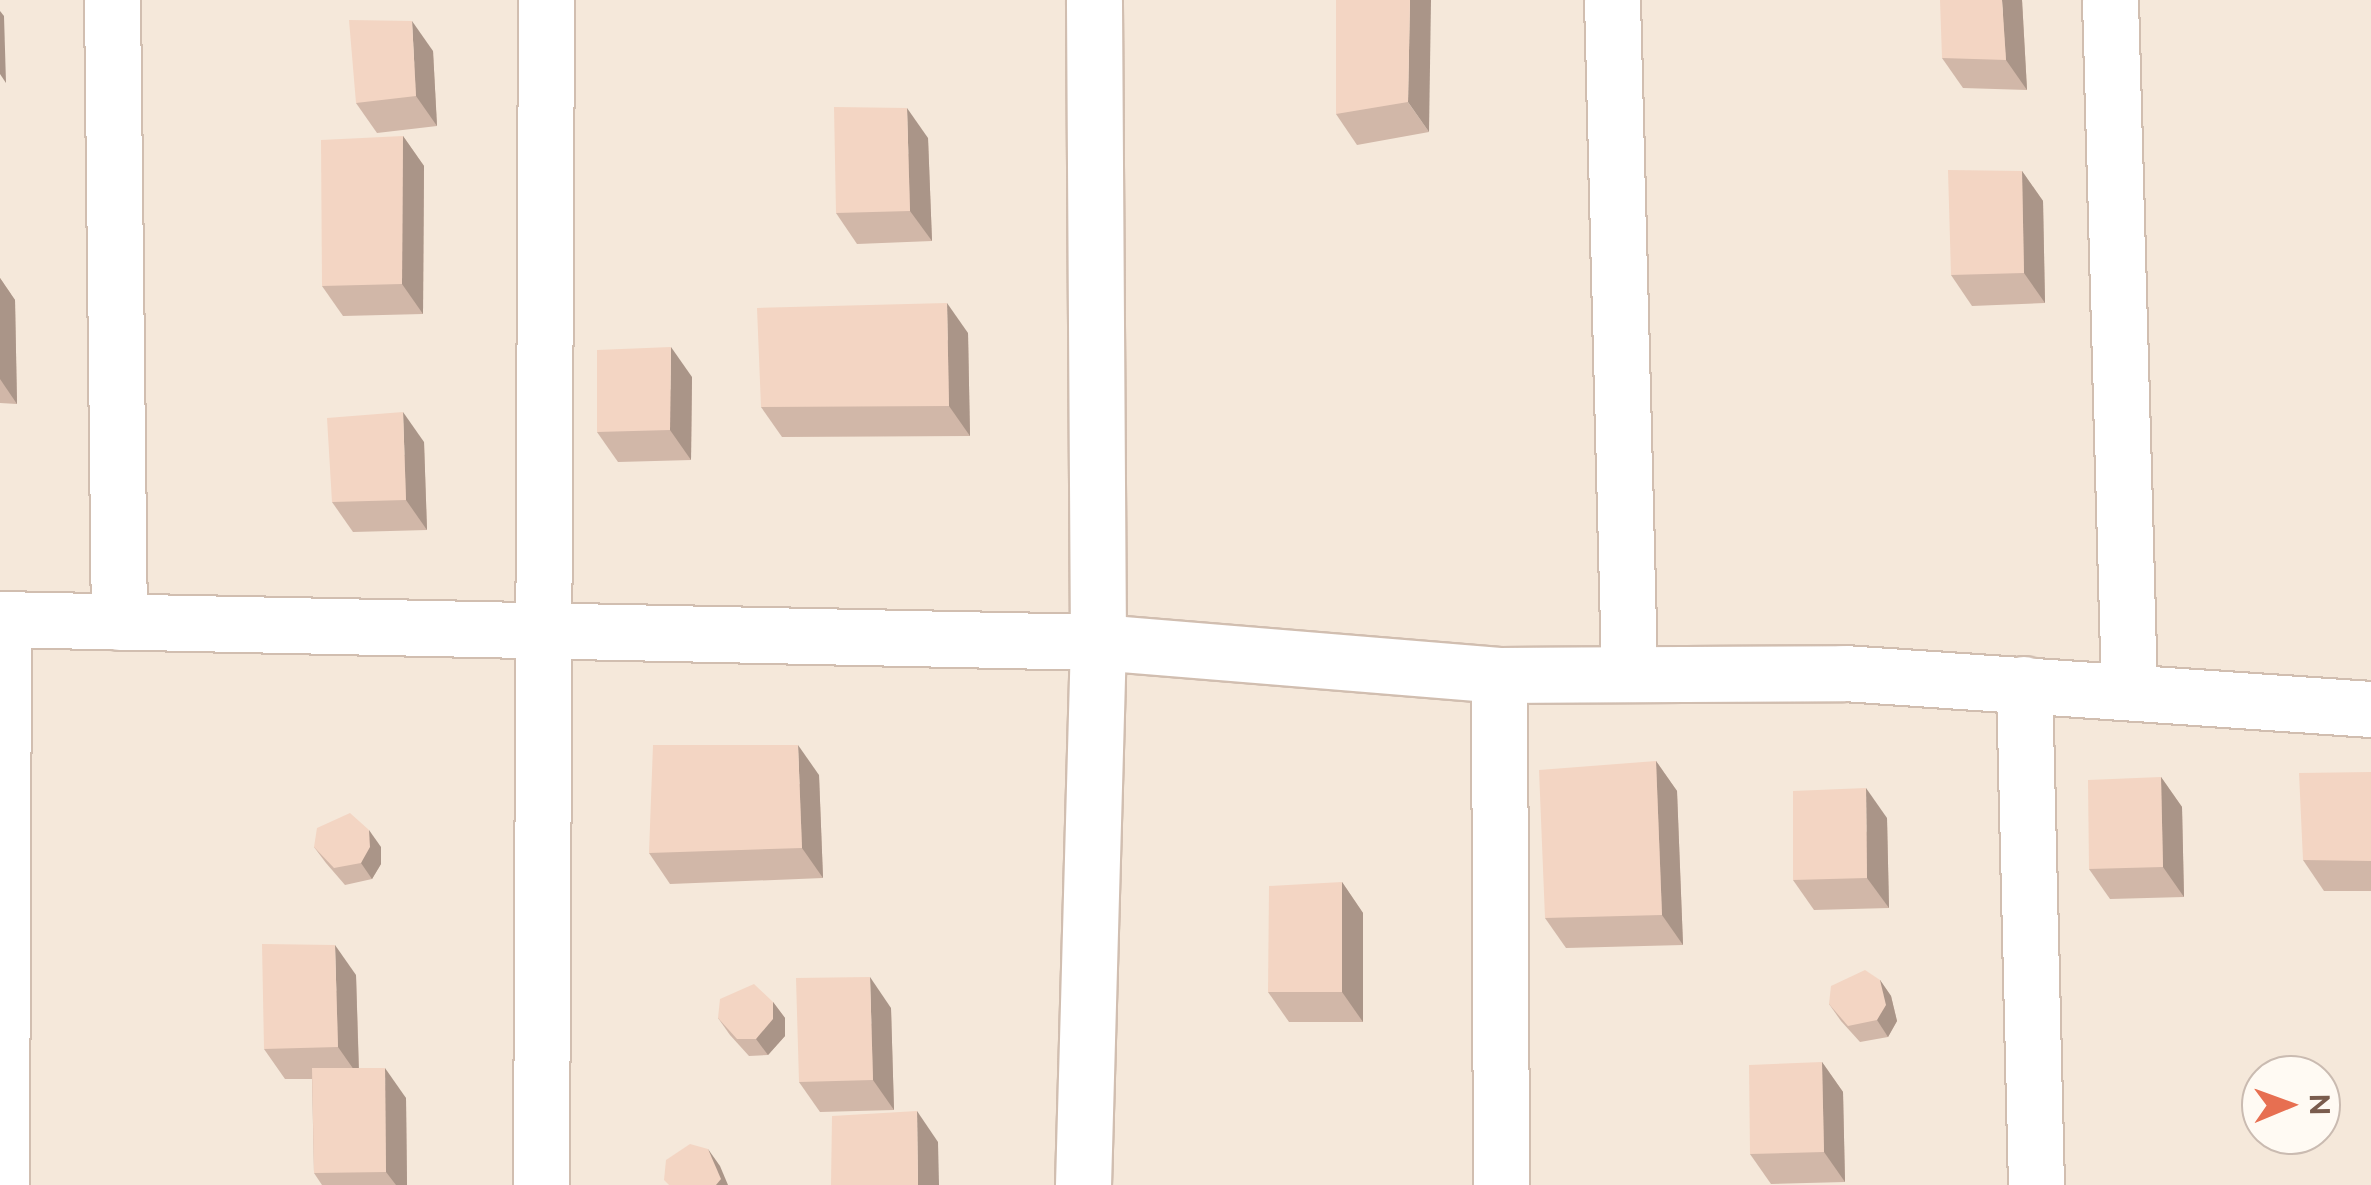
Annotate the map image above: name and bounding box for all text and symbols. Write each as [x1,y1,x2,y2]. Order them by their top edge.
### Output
north arrow [2241,1055,2341,1155]
text: N [2303,1094,2336,1115]

